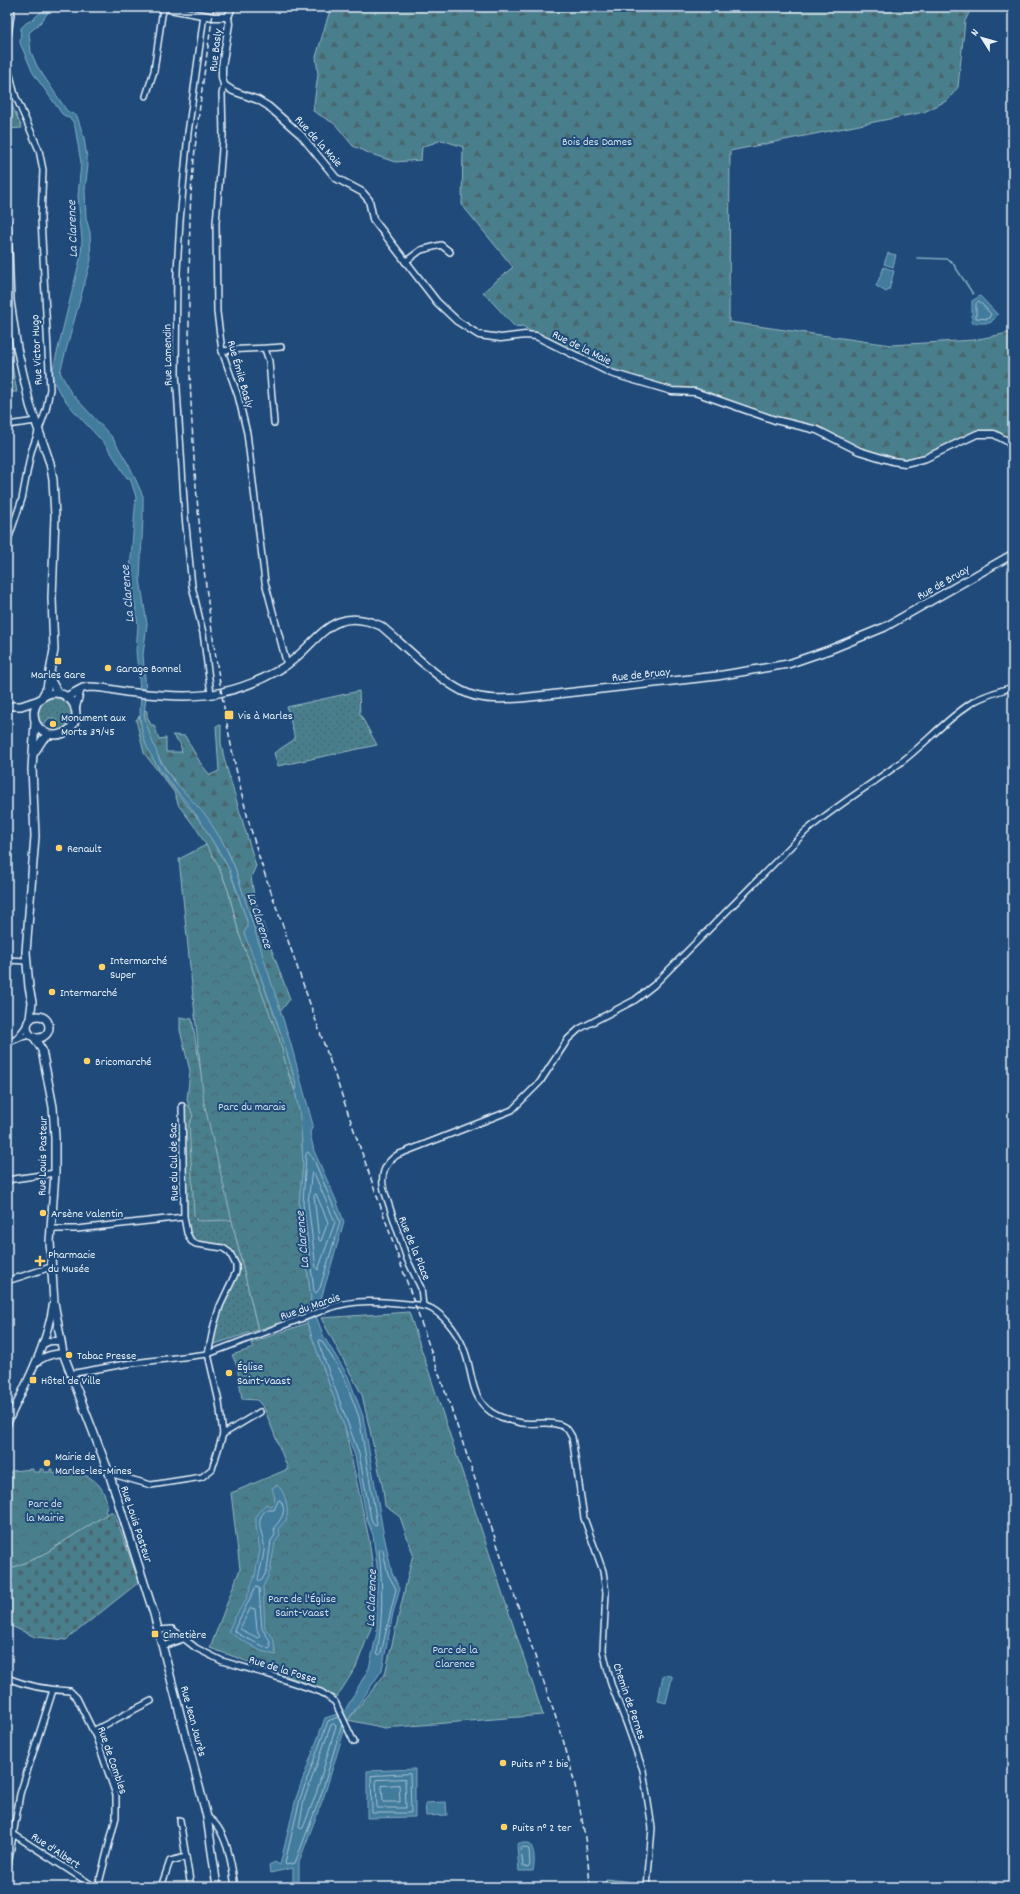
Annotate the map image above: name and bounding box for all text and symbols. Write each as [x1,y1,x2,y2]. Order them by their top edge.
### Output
north arrow [962,18,1002,58]
text: N [968,26,984,40]
street label: Rue Basly [205,27,228,73]
street label: Rue de la Maie [290,113,346,172]
park label: Bois des Dames [562,134,632,151]
water label: La Clarence [63,199,84,258]
street label: Rue Victor Hugo [27,314,48,386]
street label: Rue Lamendin [159,323,178,386]
street label: Rue de la Maie [549,327,614,370]
street label: Rue Émile Basly [222,338,258,411]
street label: Rue de Bruay [914,561,974,605]
water label: La Clarence [116,563,140,623]
marker: Marles Gare [53,656,63,666]
place label: Garage Bonnel [116,661,181,678]
marker: Garage Bonnel [103,663,113,673]
street label: Rue de Bruay [611,664,672,687]
place label: Marles Gare [31,667,85,684]
place label: Vis à Marles [238,708,293,725]
marker: Vis à Marles [223,709,235,721]
place label: Monument aux Morts 39/45 [61,710,126,741]
marker: Monument aux Morts 39/45 [48,719,58,729]
place label: Renault [67,841,102,858]
marker: Renault [54,843,64,853]
water label: La Clarence [241,890,277,952]
place label: Intermarché Super [110,953,167,984]
marker: Intermarché Super [97,962,107,972]
place label: Intermarché [60,985,117,1002]
marker: Intermarché [47,987,57,997]
place label: Bricomarché [95,1054,151,1071]
marker: Bricomarché [82,1056,92,1066]
park label: Parc du marais [218,1099,286,1116]
street label: Rue Louis Pasteur [34,1115,53,1196]
street label: Rue du Cul de Sac [165,1122,184,1201]
place label: Arsène Valentin [51,1206,124,1223]
marker: Arsène Valentin [38,1208,48,1218]
water label: La Clarence [291,1209,315,1269]
street label: Rue de la Place [393,1214,434,1283]
place label: Pharmacie du Musée [48,1247,95,1278]
marker: Pharmacie du Musée [35,1256,45,1266]
street label: Rue du Marais [278,1289,343,1326]
place label: Tabac Presse [77,1348,136,1365]
marker: Tabac Presse [64,1350,74,1360]
place label: Église Saint-Vaast [237,1359,291,1390]
marker: Église Saint-Vaast [224,1368,234,1378]
place label: Hôtel de Ville [41,1373,100,1390]
marker: Hôtel de Ville [28,1375,38,1385]
place label: Mairie de Marles-les-Mines [55,1449,132,1480]
marker: Mairie de Marles-les-Mines [42,1458,52,1468]
street label: Rue Louis Pasteur [115,1484,156,1566]
park label: Parc de la Mairie [26,1496,64,1527]
water label: La Clarence [362,1568,383,1627]
park label: Parc de l'Église Saint-Vaast [268,1591,336,1622]
place label: Cimetière [163,1627,206,1644]
marker: Cimetière [150,1629,160,1639]
park label: Parc de la Clarence [432,1642,478,1673]
street label: Rue de la Fosse [247,1652,319,1689]
street label: Chemin de Pernes [607,1661,650,1742]
street label: Rue Jean Jaurès [175,1684,210,1759]
street label: Rue de Combles [92,1724,131,1797]
place label: Puits n° 2 bis [511,1756,569,1773]
marker: Puits n° 2 bis [498,1758,508,1768]
place label: Puits n° 2 ter [512,1820,572,1837]
marker: Puits n° 2 ter [499,1822,509,1832]
street label: Rue d'Albert [27,1829,84,1874]

